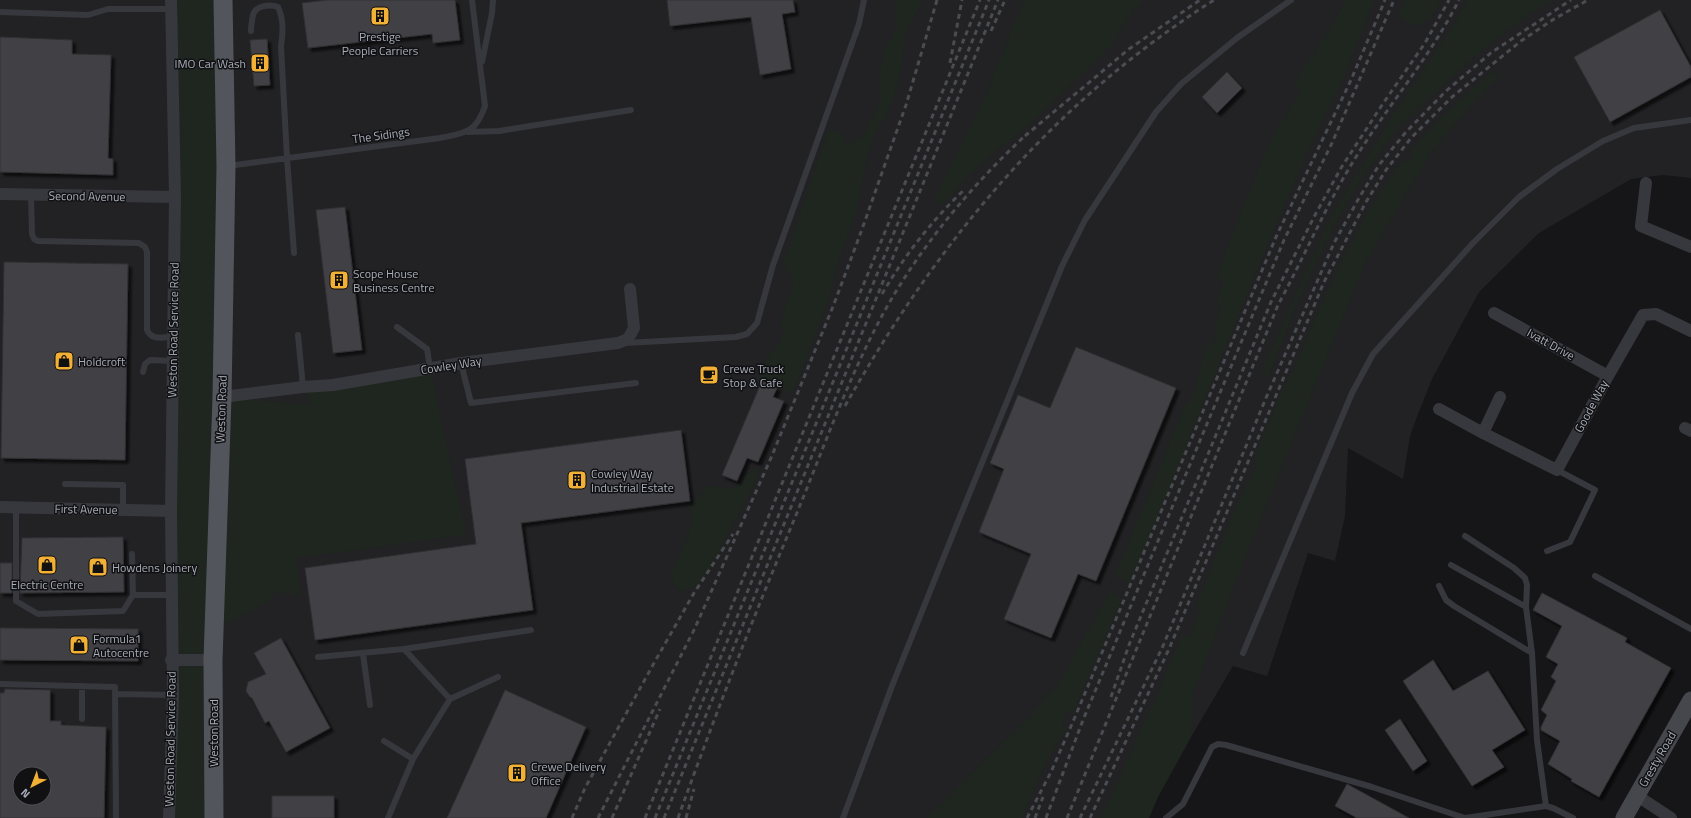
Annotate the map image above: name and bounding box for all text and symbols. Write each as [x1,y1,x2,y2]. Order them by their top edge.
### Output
building icon: Prestige People Carriers [369,5,391,27]
place label: Prestige People Carriers [342,27,419,60]
building icon: IMO Car Wash [249,52,271,74]
place label: IMO Car Wash [175,54,246,73]
street label: The Sidings [351,122,411,148]
street label: Second Avenue [48,186,126,206]
street label: Weston Road Service Road [162,262,184,398]
place label: Scope House Business Centre [353,264,434,297]
building icon: Scope House Business Centre [328,269,350,291]
street label: Ivatt Drive [1524,323,1578,365]
shop icon: Holdcroft [53,350,75,372]
street label: Cowley Way [419,351,483,379]
place label: Holdcroft [78,352,126,371]
place label: Crewe Truck Stop & Cafe [723,359,784,392]
cafe icon: Crewe Truck Stop & Cafe [698,364,720,386]
street label: Weston Road [210,375,232,443]
street label: Goode Way [1569,376,1613,436]
place label: Cowley Way Industrial Estate [591,464,674,497]
building icon: Cowley Way Industrial Estate [566,469,588,491]
street label: First Avenue [54,499,118,519]
shop icon: Electric Centre [36,554,58,576]
shop icon: Howdens Joinery [87,556,109,578]
place label: Howdens Joinery [112,558,198,577]
place label: Electric Centre [11,575,83,594]
place label: Formula1 Autocentre [93,629,149,662]
shop icon: Formula1 Autocentre [68,634,90,656]
street label: Weston Road Service Road [159,671,181,807]
street label: Weston Road [204,699,223,767]
street label: Gresty Road [1633,728,1681,790]
place label: Crewe Delivery Office [531,757,606,790]
building icon: Crewe Delivery Office [506,762,528,784]
north arrow [12,766,52,806]
text: N [17,785,33,802]

